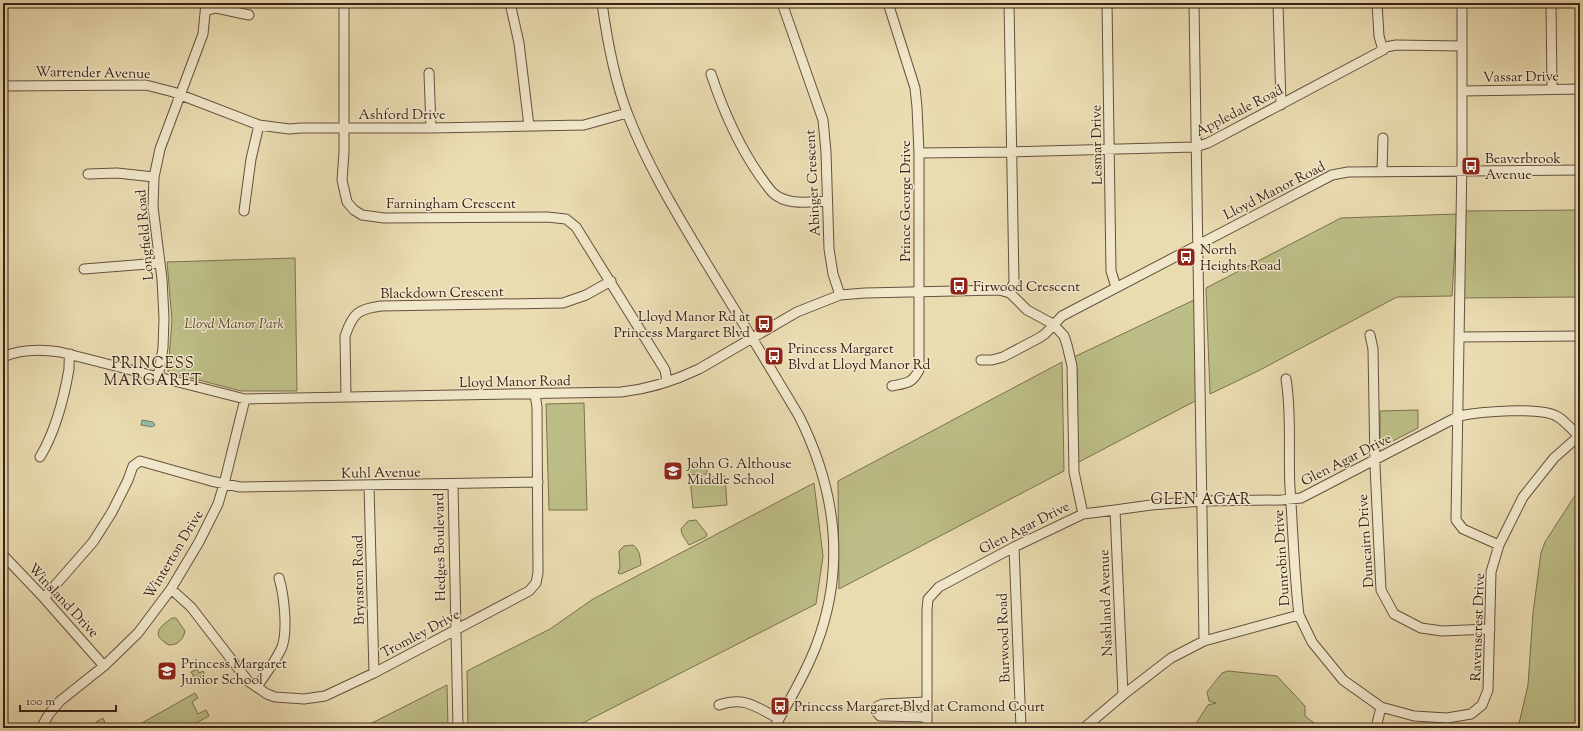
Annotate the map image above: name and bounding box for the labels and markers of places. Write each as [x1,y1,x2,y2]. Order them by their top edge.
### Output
place label: Beaverbrook Avenue [1485,150,1561,186]
bus stop icon: Beaverbrook Avenue [1460,155,1482,177]
place label: North Heights Road [1200,241,1281,277]
bus stop icon: North Heights Road [1175,246,1197,268]
bus stop icon: Firwood Crescent [948,275,970,297]
place label: Firwood Crescent [973,278,1080,298]
place label: Lloyd Manor Rd at Princess Margaret Blvd [614,308,750,344]
bus stop icon: Lloyd Manor Rd at Princess Margaret Blvd [753,313,775,335]
place label: Princess Margaret Blvd at Lloyd Manor Rd [788,340,930,376]
bus stop icon: Princess Margaret Blvd at Lloyd Manor Rd [763,345,785,367]
place label: John G. Althouse Middle School [686,455,792,491]
school or university icon: John G. Althouse Middle School [662,460,684,482]
place label: Princess Margaret Junior School [180,655,287,691]
school or university icon: Princess Margaret Junior School [156,660,178,682]
bus stop icon: Princess Margaret Blvd at Cramond Court [769,695,791,717]
place label: Princess Margaret Blvd at Cramond Court [794,698,1045,718]

